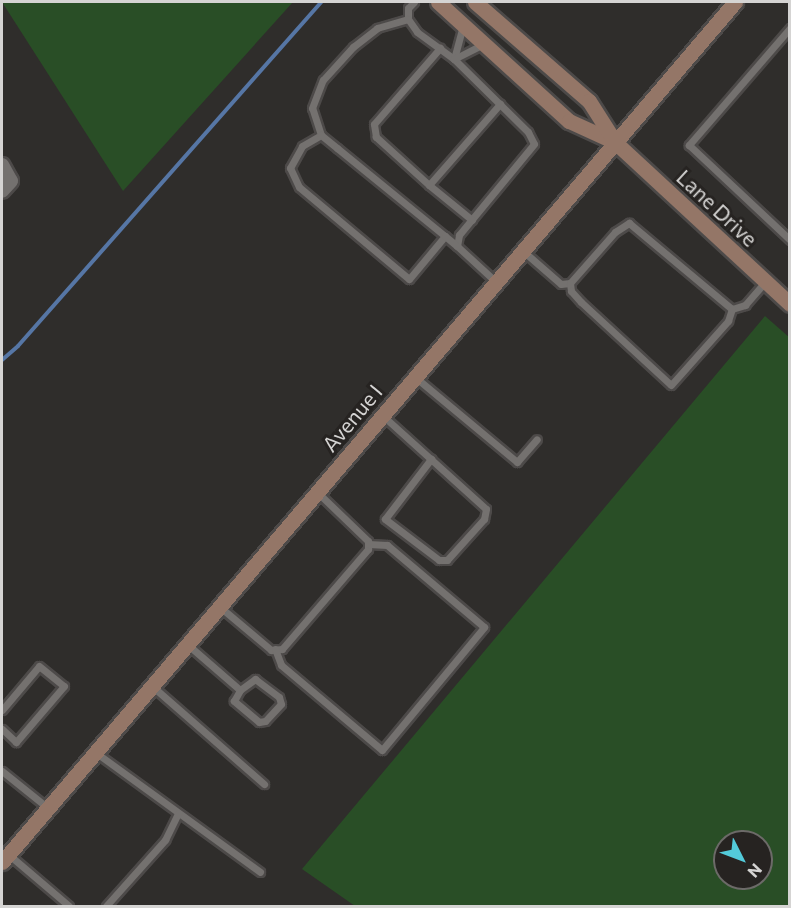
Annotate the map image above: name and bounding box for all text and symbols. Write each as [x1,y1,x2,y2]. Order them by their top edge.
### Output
street label: Lane Drive [672,164,762,252]
street label: Avenue I [317,379,387,457]
north arrow [713,830,773,890]
text: N [744,860,766,882]

